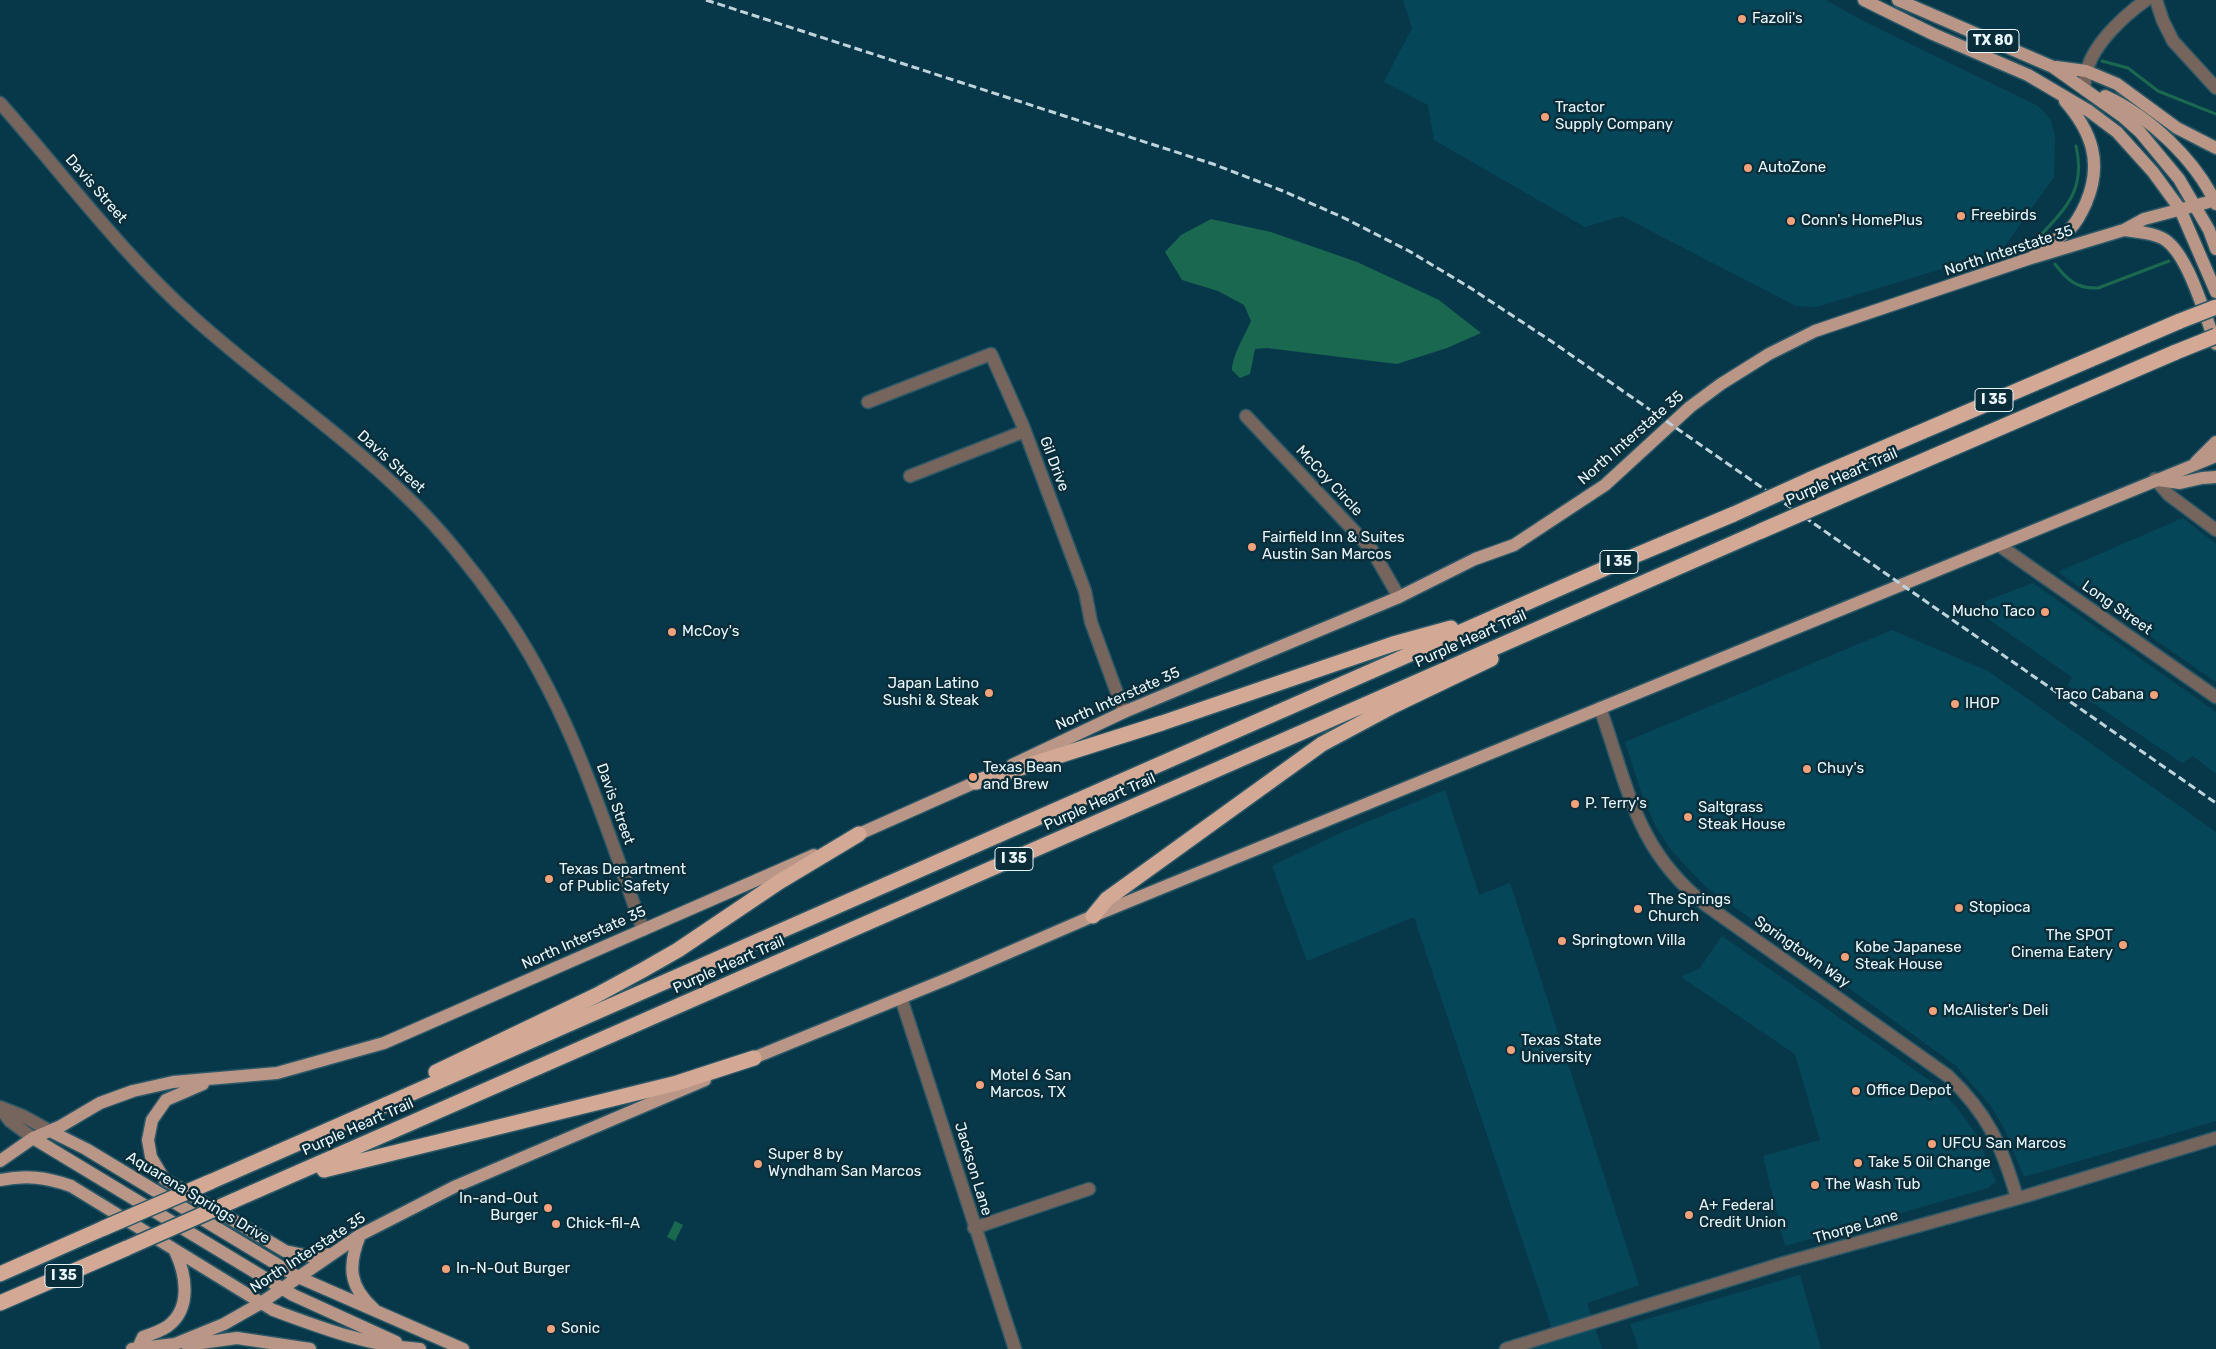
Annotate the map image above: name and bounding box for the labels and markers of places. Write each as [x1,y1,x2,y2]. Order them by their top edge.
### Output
place label: Fazoli's [1752,10,1803,28]
marker: Fazoli's [1736,13,1748,25]
place label: Tractor Supply Company [1555,99,1673,134]
marker: Tractor Supply Company [1539,111,1551,123]
place label: AutoZone [1758,159,1826,177]
marker: AutoZone [1742,162,1754,174]
place label: Freebirds [1971,207,2037,225]
marker: Freebirds [1955,210,1967,222]
place label: Conn's HomePlus [1801,212,1923,230]
marker: Conn's HomePlus [1785,215,1797,227]
place label: Fairfield Inn & Suites Austin San Marcos [1262,529,1405,564]
marker: Fairfield Inn & Suites Austin San Marcos [1246,541,1258,553]
place label: Mucho Taco [1952,603,2035,621]
marker: Mucho Taco [2039,606,2051,618]
place label: McCoy's [682,623,739,641]
marker: McCoy's [666,626,678,638]
place label: Japan Latino Sushi & Steak [883,675,979,710]
place label: Taco Cabana [2055,686,2144,704]
marker: Japan Latino Sushi & Steak [983,687,995,699]
marker: Taco Cabana [2148,689,2160,701]
place label: IHOP [1965,695,2000,713]
marker: IHOP [1949,698,1961,710]
place label: Texas Bean and Brew [983,759,1062,794]
place label: Chuy's [1817,760,1864,778]
marker: Chuy's [1801,763,1813,775]
marker: Texas Bean and Brew [967,771,979,783]
place label: P. Terry's [1585,795,1647,813]
marker: P. Terry's [1569,798,1581,810]
place label: Saltgrass Steak House [1698,799,1786,834]
marker: Saltgrass Steak House [1682,811,1694,823]
place label: Texas Department of Public Safety [559,861,686,896]
marker: Texas Department of Public Safety [543,873,555,885]
place label: The Springs Church [1648,891,1731,926]
place label: Stopioca [1969,899,2031,917]
marker: Stopioca [1953,902,1965,914]
marker: The Springs Church [1632,903,1644,915]
place label: The SPOT Cinema Eatery [2011,927,2113,962]
place label: Springtown Villa [1572,932,1686,950]
marker: Springtown Villa [1556,935,1568,947]
place label: Kobe Japanese Steak House [1855,939,1962,974]
marker: The SPOT Cinema Eatery [2117,939,2129,951]
marker: Kobe Japanese Steak House [1839,951,1851,963]
place label: McAlister's Deli [1943,1002,2048,1020]
marker: McAlister's Deli [1927,1005,1939,1017]
place label: Texas State University [1521,1032,1602,1067]
marker: Texas State University [1505,1044,1517,1056]
place label: Motel 6 San Marcos, TX [990,1067,1071,1102]
marker: Motel 6 San Marcos, TX [974,1079,986,1091]
place label: Office Depot [1866,1082,1951,1100]
marker: Office Depot [1850,1085,1862,1097]
place label: UFCU San Marcos [1942,1135,2066,1153]
marker: UFCU San Marcos [1926,1138,1938,1150]
place label: Super 8 by Wyndham San Marcos [768,1146,921,1181]
place label: Take 5 Oil Change [1868,1154,1991,1172]
marker: Take 5 Oil Change [1852,1157,1864,1169]
marker: Super 8 by Wyndham San Marcos [752,1158,764,1170]
place label: The Wash Tub [1825,1176,1920,1194]
marker: The Wash Tub [1809,1179,1821,1191]
place label: In-and-Out Burger [459,1190,538,1225]
place label: A+ Federal Credit Union [1699,1197,1786,1232]
marker: In-and-Out Burger [542,1202,554,1214]
marker: A+ Federal Credit Union [1683,1209,1695,1221]
place label: Chick-fil-A [566,1215,640,1233]
marker: Chick-fil-A [550,1218,562,1230]
place label: In-N-Out Burger [456,1260,570,1278]
marker: In-N-Out Burger [440,1263,452,1275]
place label: Sonic [561,1320,600,1338]
marker: Sonic [545,1323,557,1335]

